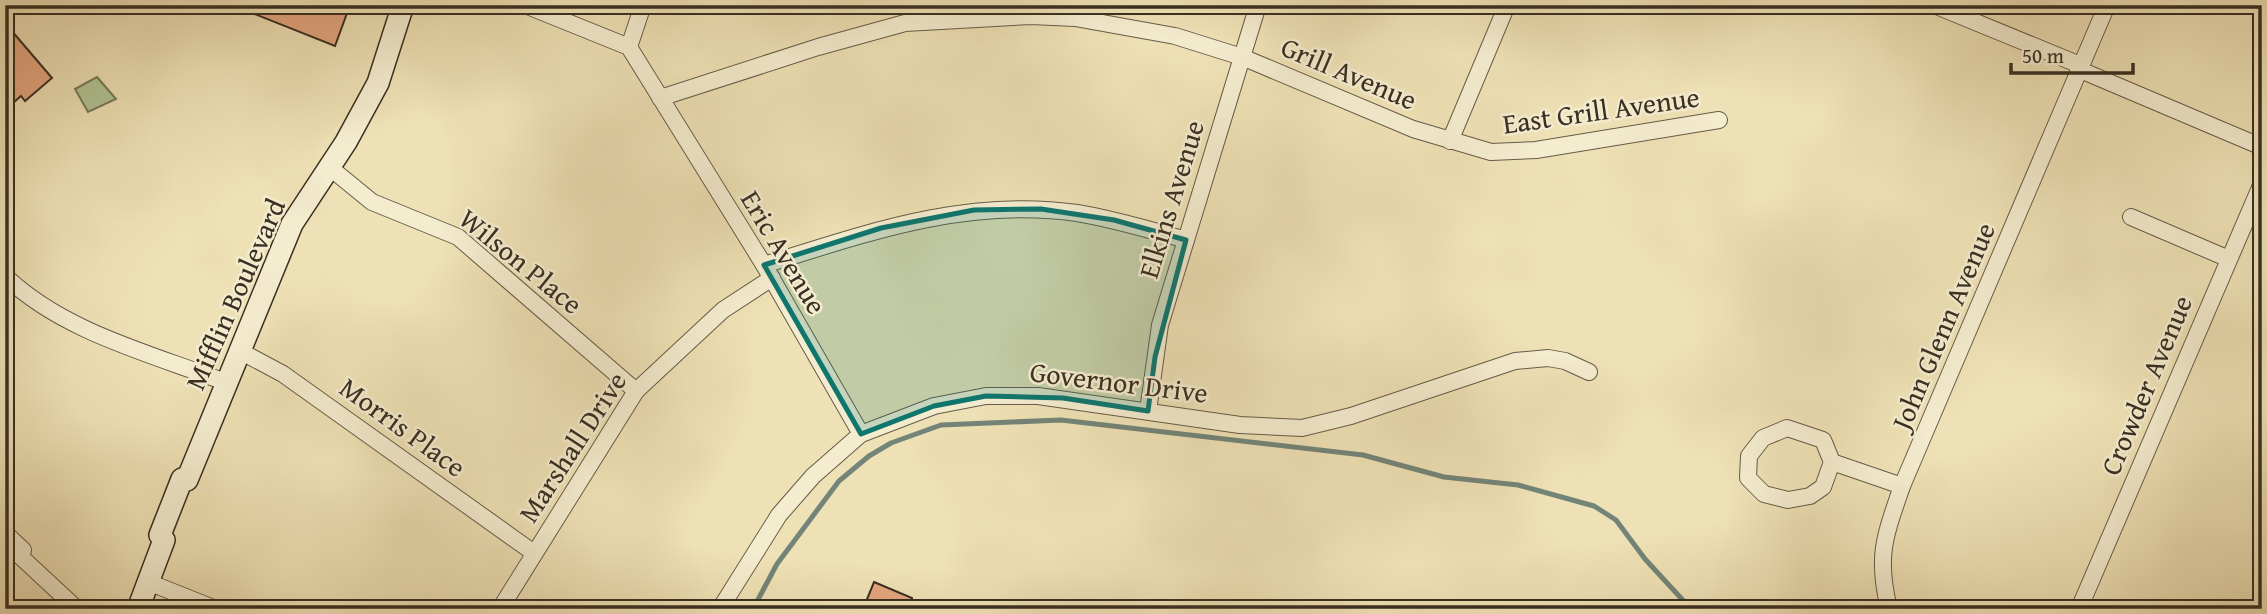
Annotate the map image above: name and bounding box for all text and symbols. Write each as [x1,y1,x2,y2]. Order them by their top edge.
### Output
street label: Grill Avenue [1275,26,1423,120]
scale bar [2011,32,2134,76]
text: 50 m [2022,40,2064,71]
street label: East Grill Avenue [1500,75,1702,144]
street label: Elkins Avenue [1127,115,1214,283]
street label: Eric Avenue [731,182,838,322]
street label: Mifflin Boulevard [174,192,295,396]
street label: Wilson Place [451,198,592,323]
street label: John Glenn Avenue [1879,216,2005,439]
street label: Crowder Avenue [2089,288,2202,481]
street label: Governor Drive [1028,350,1210,413]
street label: Marshall Drive [507,363,636,530]
street label: Morris Place [332,367,475,486]

